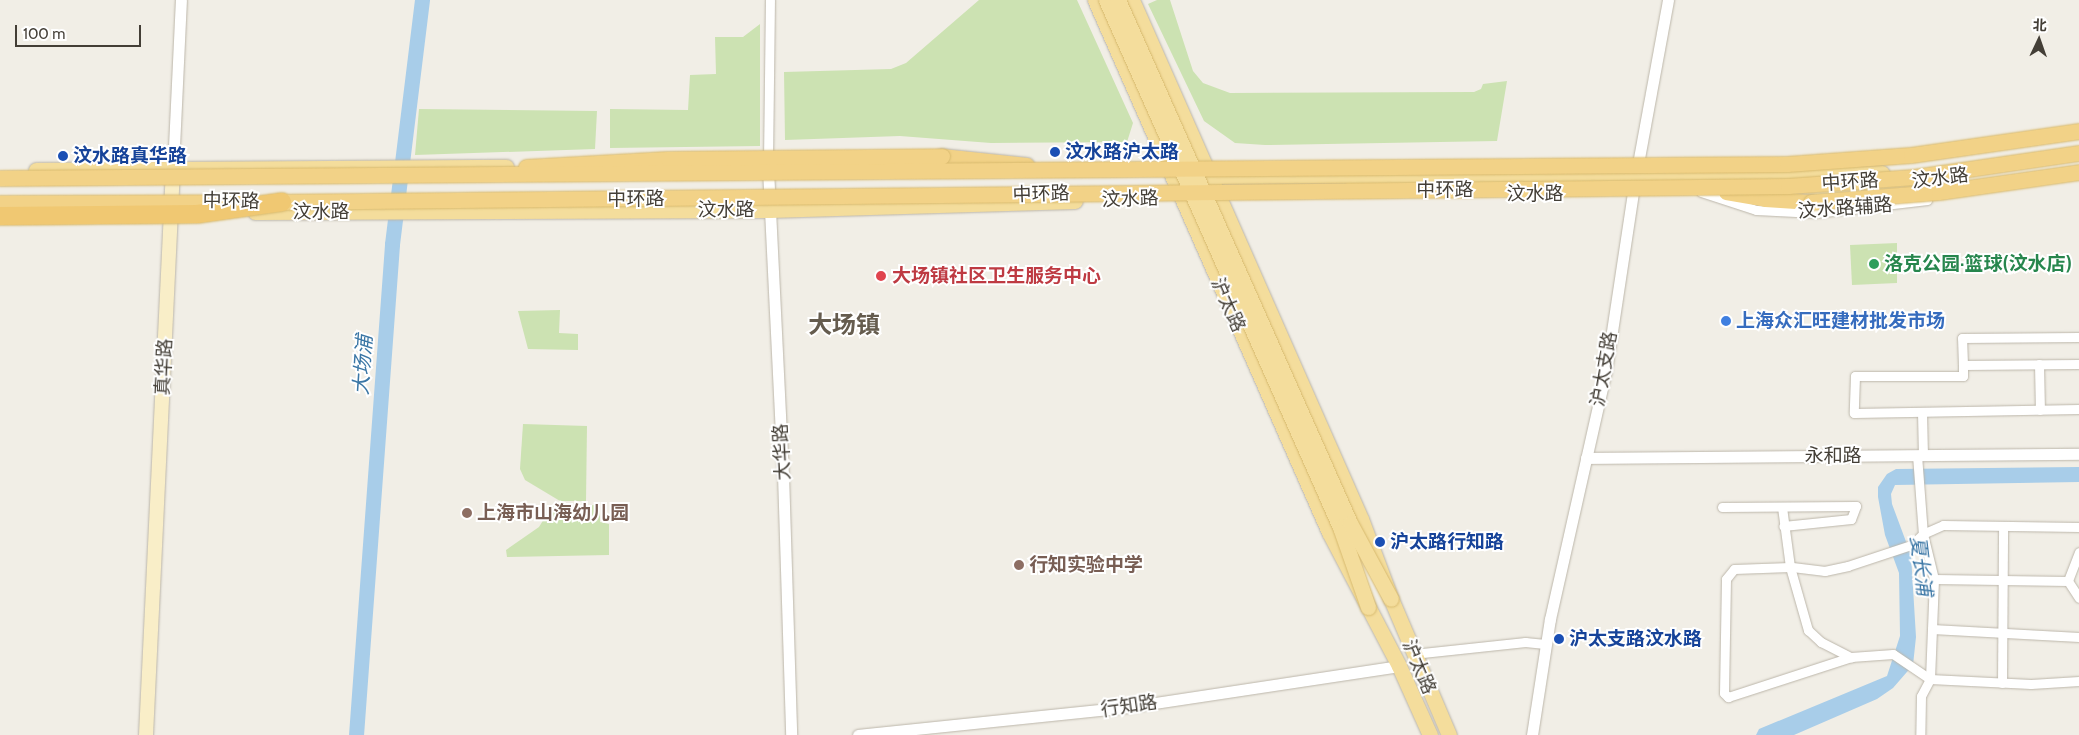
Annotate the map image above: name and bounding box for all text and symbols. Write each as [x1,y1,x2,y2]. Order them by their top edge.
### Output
scale bar [18,15,144,47]
north arrow [2014,15,2064,65]
text: 北 [2032,16,2047,34]
text: 100 m [23,25,65,43]
place label: 汶水路沪太路 [1065,141,1179,163]
place label: 汶水路真华路 [73,145,187,167]
marker: 汶水路沪太路 [1049,146,1061,158]
marker: 汶水路真华路 [57,150,69,162]
street label: 汶水路 [1910,163,1970,193]
street label: 中环路 [1821,169,1879,195]
street label: 中环路 [1417,179,1473,201]
street label: 中环路 [1012,182,1070,206]
street label: 汶水路 [1507,183,1563,205]
street label: 汶水路 [1101,187,1159,211]
street label: 中环路 [608,188,664,210]
street label: 中环路 [202,189,260,213]
street label: 汶水路辅路 [1797,193,1893,223]
street label: 汶水路 [698,199,754,221]
street label: 汶水路 [293,201,349,223]
place label: 洛克公园·篮球(汶水店) [1884,253,2072,275]
marker: 洛克公园·篮球(汶水店) [1868,258,1880,270]
place label: 大场镇社区卫生服务中心 [892,265,1101,287]
marker: 大场镇社区卫生服务中心 [874,269,888,283]
street label: 沪太路 [1206,274,1250,336]
place label: 上海众汇旺建材批发市场 [1736,310,1945,332]
district label: 大场镇 [808,311,880,339]
marker: 上海众汇旺建材批发市场 [1720,315,1732,327]
street label: 沪太支路 [1586,330,1622,408]
water label: 大场浦 [349,334,377,396]
street label: 真华路 [151,338,177,396]
street label: 大华路 [769,423,795,481]
street label: 永和路 [1805,445,1861,467]
place label: 上海市山海幼儿园 [477,502,629,524]
marker: 上海市山海幼儿园 [461,507,473,519]
place label: 沪太路行知路 [1390,531,1504,553]
water label: 夏长浦 [1905,535,1937,597]
marker: 沪太路行知路 [1374,536,1386,548]
place label: 行知实验中学 [1029,554,1143,576]
marker: 行知实验中学 [1013,559,1025,571]
place label: 沪太支路汶水路 [1569,628,1702,650]
marker: 沪太支路汶水路 [1553,633,1565,645]
street label: 沪太路 [1397,636,1441,698]
street label: 行知路 [1099,691,1159,721]

